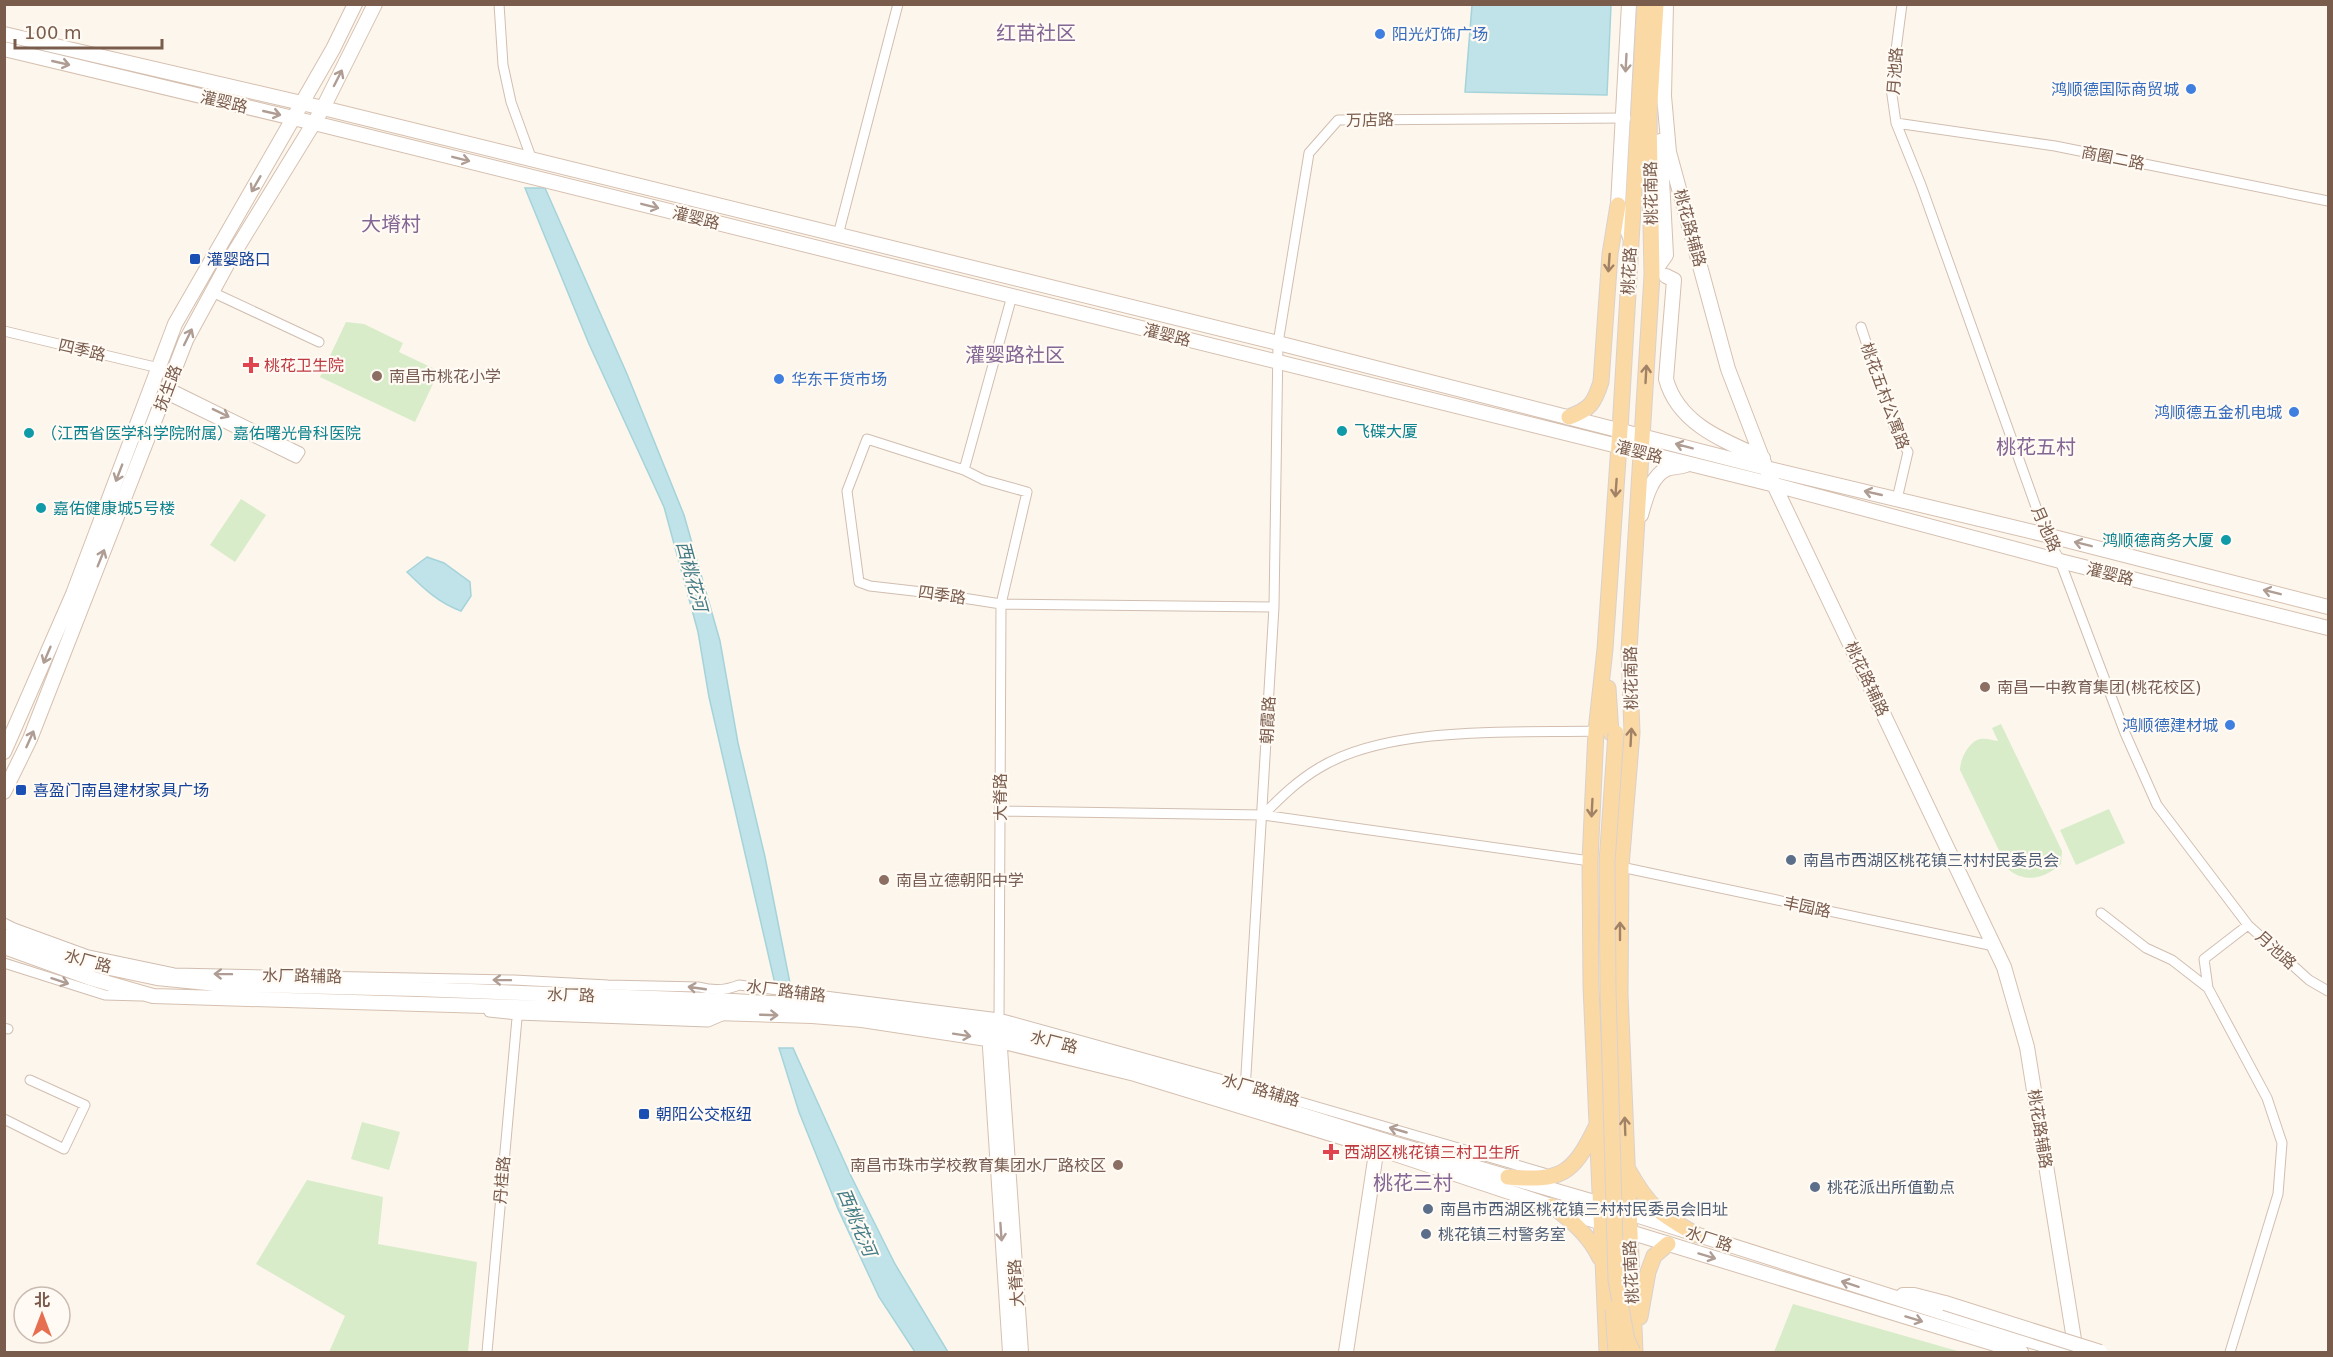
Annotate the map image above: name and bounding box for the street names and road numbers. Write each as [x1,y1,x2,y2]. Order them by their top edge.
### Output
street label: 月池路 [1884,46,1906,96]
street label: 灌婴路 [198,87,250,117]
street label: 万店路 [1346,110,1394,130]
street label: 商圈二路 [2080,143,2146,173]
street label: 桃花南路 [1641,161,1661,225]
street label: 桃花路辅路 [1670,187,1710,269]
street label: 灌婴路 [670,203,722,233]
street label: 桃花路 [1618,247,1640,295]
street label: 灌婴路 [1141,320,1193,350]
street label: 四季路 [56,335,108,365]
street label: 桃花五村公寓路 [1857,340,1913,452]
street label: 抚生路 [151,362,185,414]
street label: 灌婴路 [1613,437,1665,467]
street label: 月池路 [2028,503,2064,555]
street label: 灌婴路 [2084,559,2136,589]
street label: 四季路 [917,582,967,608]
street label: 桃花路辅路 [1841,639,1893,719]
street label: 桃花南路 [1621,646,1641,710]
street label: 朝霞路 [1257,696,1279,744]
street label: 大脊路 [991,773,1010,821]
street label: 丰园路 [1782,893,1832,921]
street label: 月池路 [2252,927,2300,973]
street label: 水厂路 [62,946,114,976]
street label: 水厂路辅路 [262,966,342,986]
street label: 水厂路辅路 [745,977,827,1005]
street label: 水厂路 [547,985,595,1005]
street label: 水厂路 [1028,1027,1080,1057]
street label: 水厂路辅路 [1220,1070,1302,1110]
street label: 桃花路辅路 [2024,1088,2056,1170]
street label: 丹桂路 [490,1155,514,1205]
street label: 水厂路 [1683,1223,1735,1255]
street label: 桃花南路 [1620,1240,1642,1304]
street label: 大脊路 [1005,1258,1027,1308]

